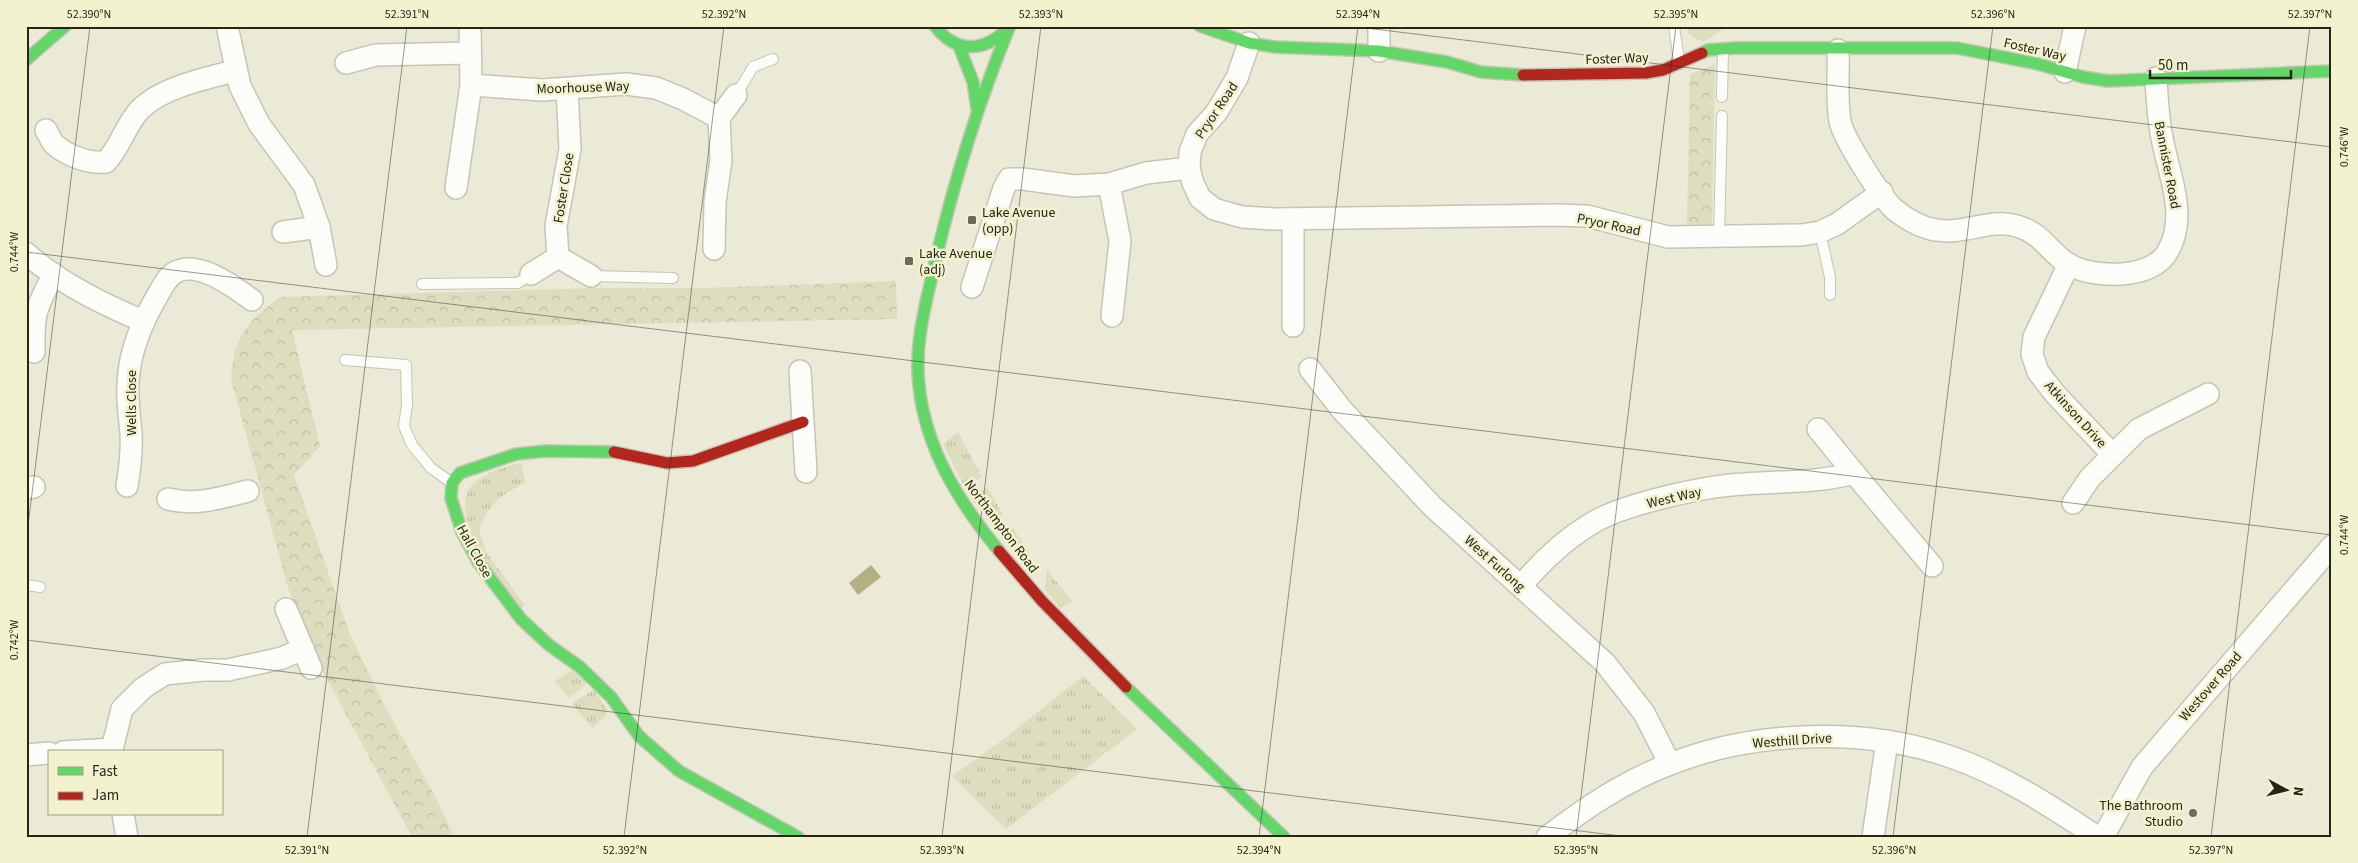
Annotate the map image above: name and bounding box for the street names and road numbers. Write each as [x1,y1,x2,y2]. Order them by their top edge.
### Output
street label: Foster Way [2002,33,2068,67]
street label: Foster Way [1585,48,1650,70]
street label: Moorhouse Way [536,76,630,100]
street label: Pryor Road [1190,78,1243,143]
street label: Bannister Road [2149,120,2185,211]
street label: Foster Close [549,152,579,225]
street label: Pryor Road [1575,208,1643,242]
street label: Wells Close [122,370,142,436]
street label: Atkinson Drive [2040,377,2111,453]
street label: Northampton Road [959,476,1043,578]
street label: West Way [1645,482,1704,514]
street label: Hall Close [451,521,497,582]
street label: West Furlong [1459,531,1529,597]
street label: Westover Road [2175,647,2247,726]
street label: Westhill Drive [1752,728,1833,754]

